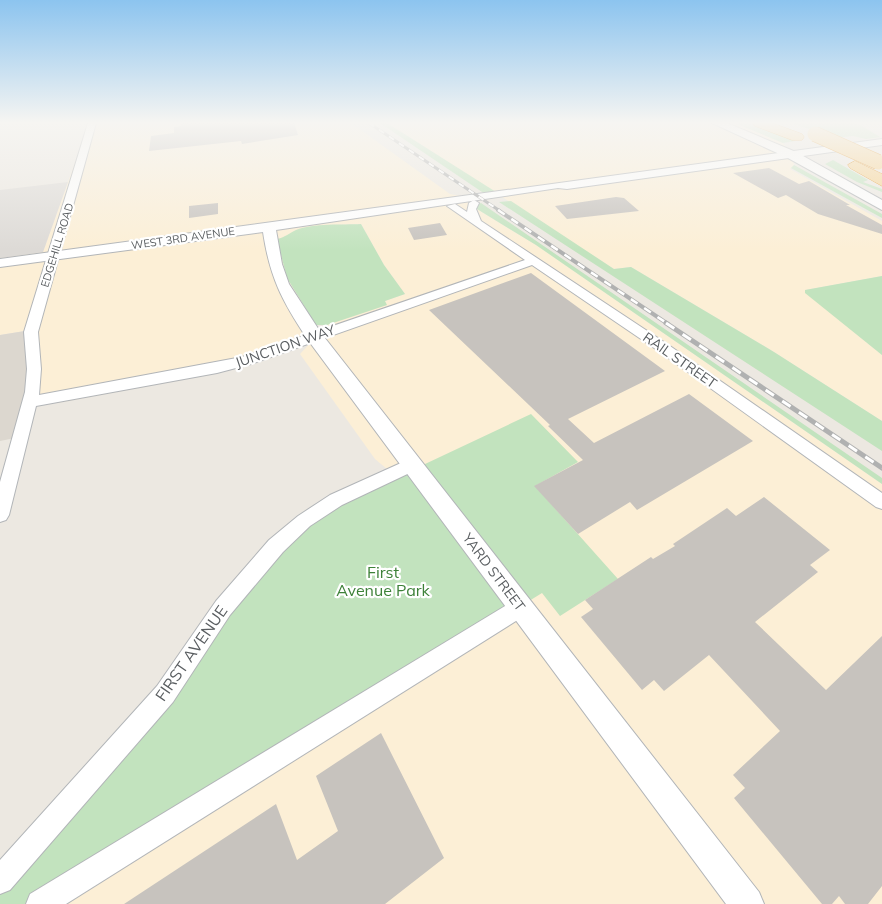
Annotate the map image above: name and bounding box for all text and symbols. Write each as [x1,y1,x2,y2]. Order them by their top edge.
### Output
street label: EDGEHILL ROAD [38,201,76,289]
street label: WEST 3RD AVENUE [130,224,236,252]
street label: JUNCTION WAY [233,320,338,372]
street label: RAIL STREET [640,328,721,392]
street label: YARD STREET [458,529,530,615]
park label: First Avenue Park [336,562,431,600]
street label: FIRST AVENUE [151,601,231,705]

